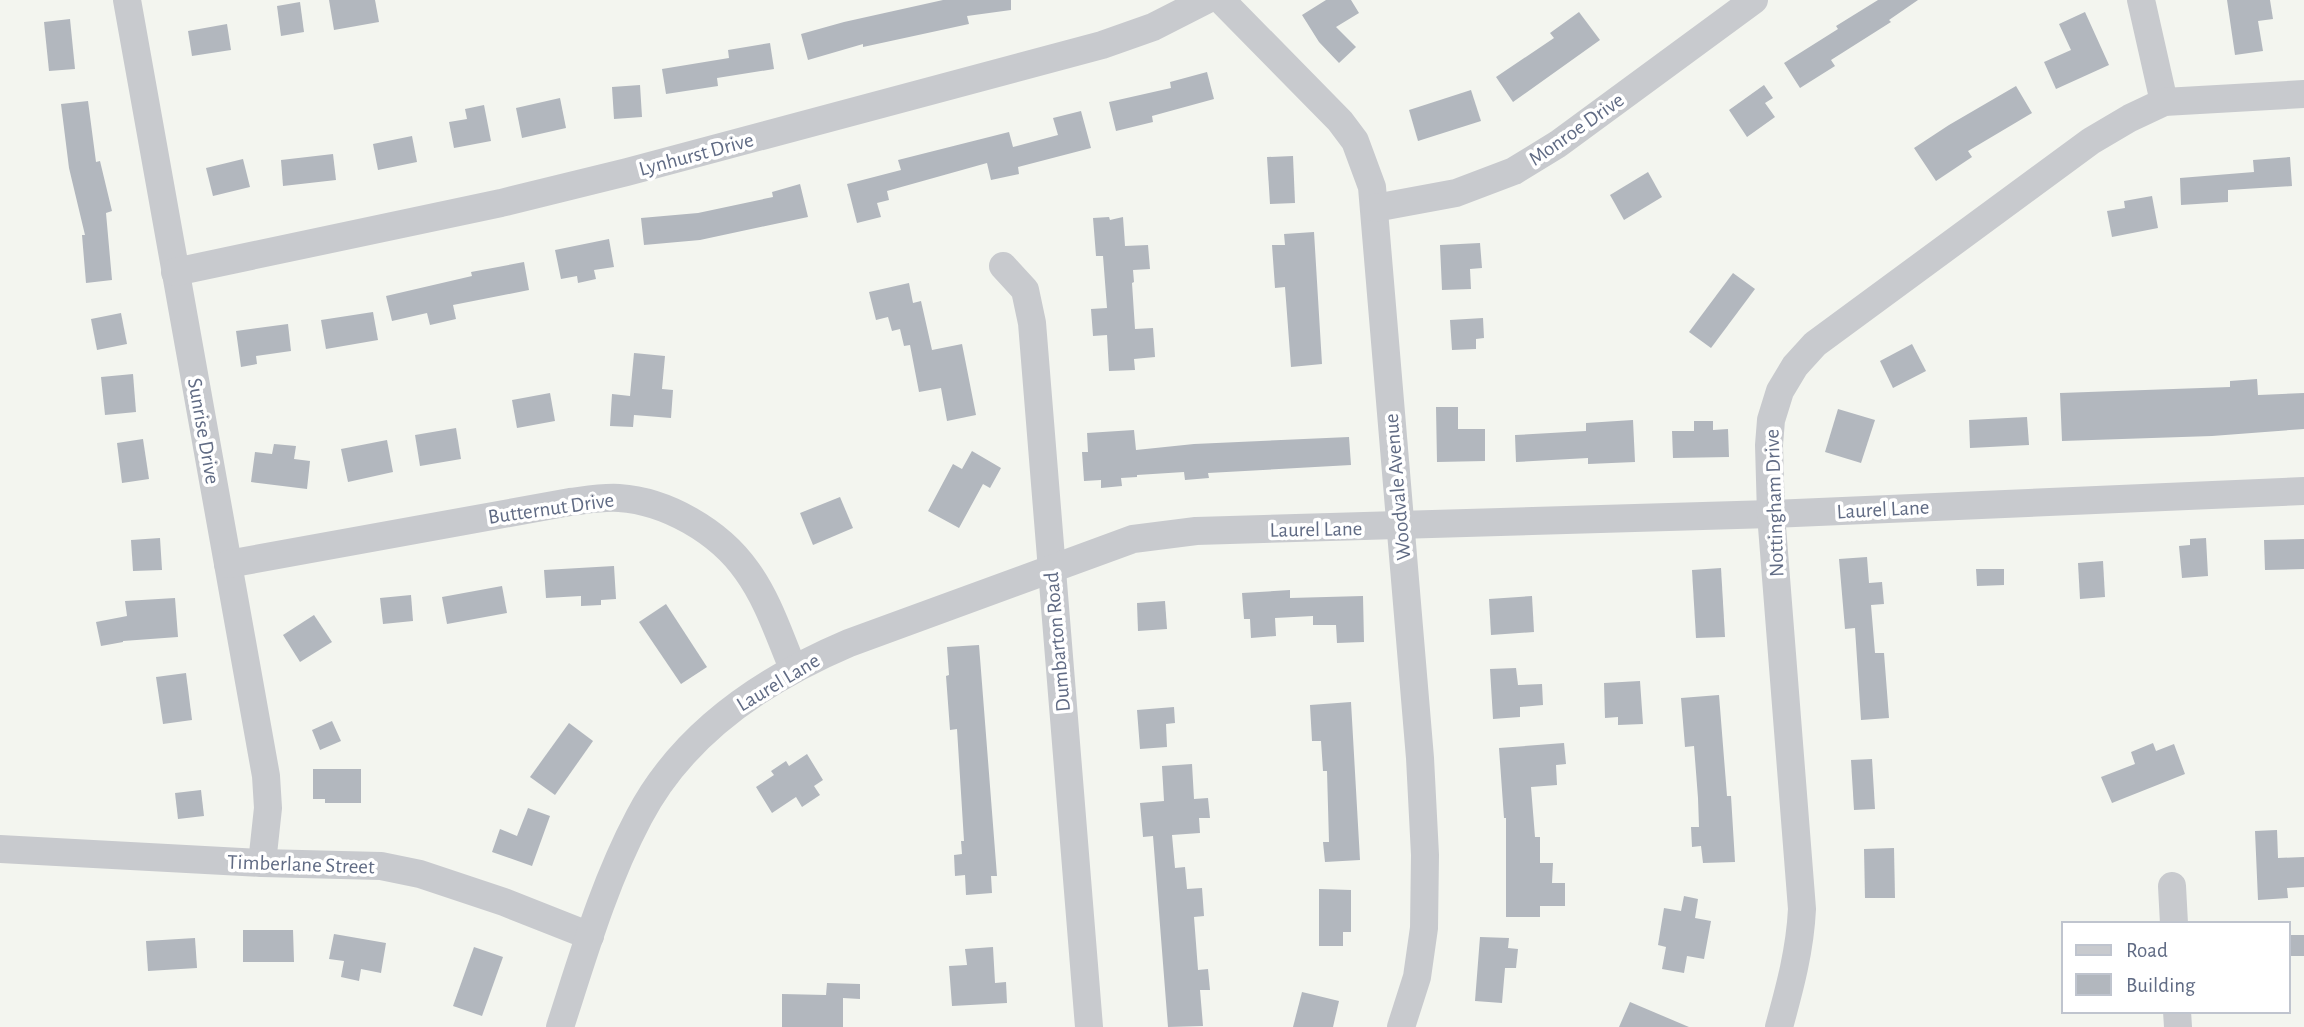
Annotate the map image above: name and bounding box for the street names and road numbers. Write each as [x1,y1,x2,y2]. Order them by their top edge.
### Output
street label: Monroe Drive [1525,89,1628,170]
street label: Lynhurst Drive [636,129,756,180]
street label: Sunrise Drive [184,376,223,486]
street label: Woodvale Avenue [1381,413,1414,561]
street label: Nottingham Drive [1761,429,1788,577]
street label: Butternut Drive [487,489,615,528]
street label: Laurel Lane [1836,497,1930,522]
street label: Laurel Lane [1269,518,1363,541]
street label: Dumbarton Road [1041,571,1074,713]
street label: Laurel Lane [733,650,823,715]
street label: Timberlane Street [227,851,375,878]

